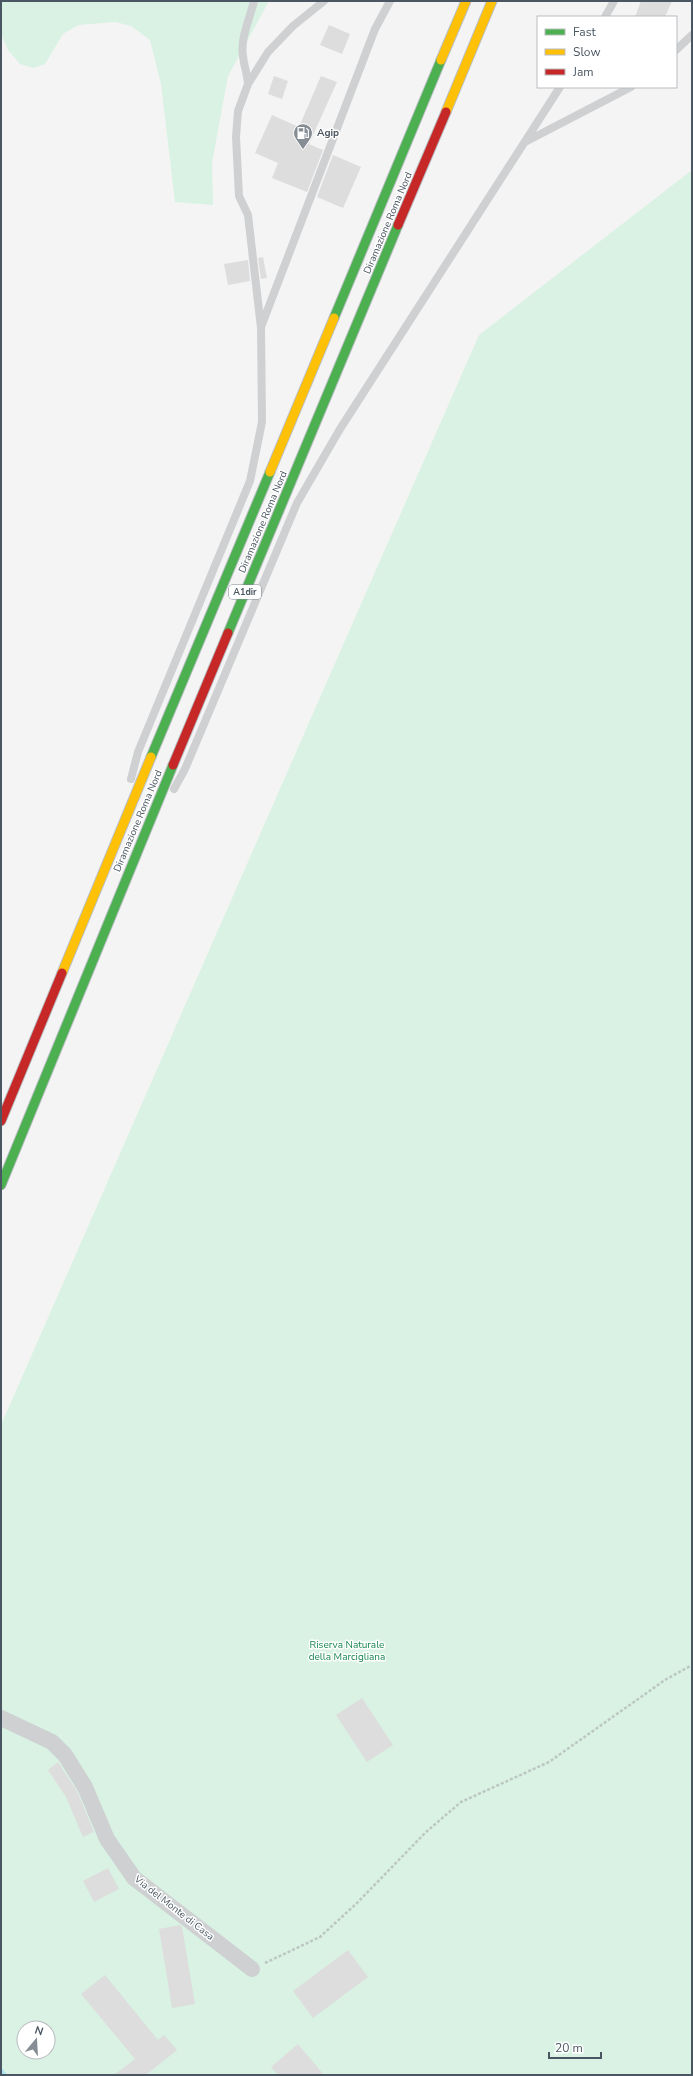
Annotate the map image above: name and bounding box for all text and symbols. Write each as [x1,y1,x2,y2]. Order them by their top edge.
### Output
legend [537,16,677,88]
text: Fast [573,24,596,40]
text: Slow [573,44,601,60]
text: Jam [572,64,594,80]
fuel station icon: Agip [292,122,314,150]
place label: Agip [317,126,339,140]
street label: Diramazione Roma Nord [360,170,416,276]
street label: Diramazione Roma Nord [235,469,291,575]
road number: A1dir [229,585,261,599]
street label: Diramazione Roma Nord [110,768,166,874]
park label: Riserva Naturale della Marcigliana [309,1638,385,1664]
street label: Via del Monte di Casa [130,1872,217,1944]
north arrow [16,2020,56,2060]
text: N [33,2023,45,2039]
scale bar [549,2034,601,2060]
text: 20 m [555,2040,583,2056]

